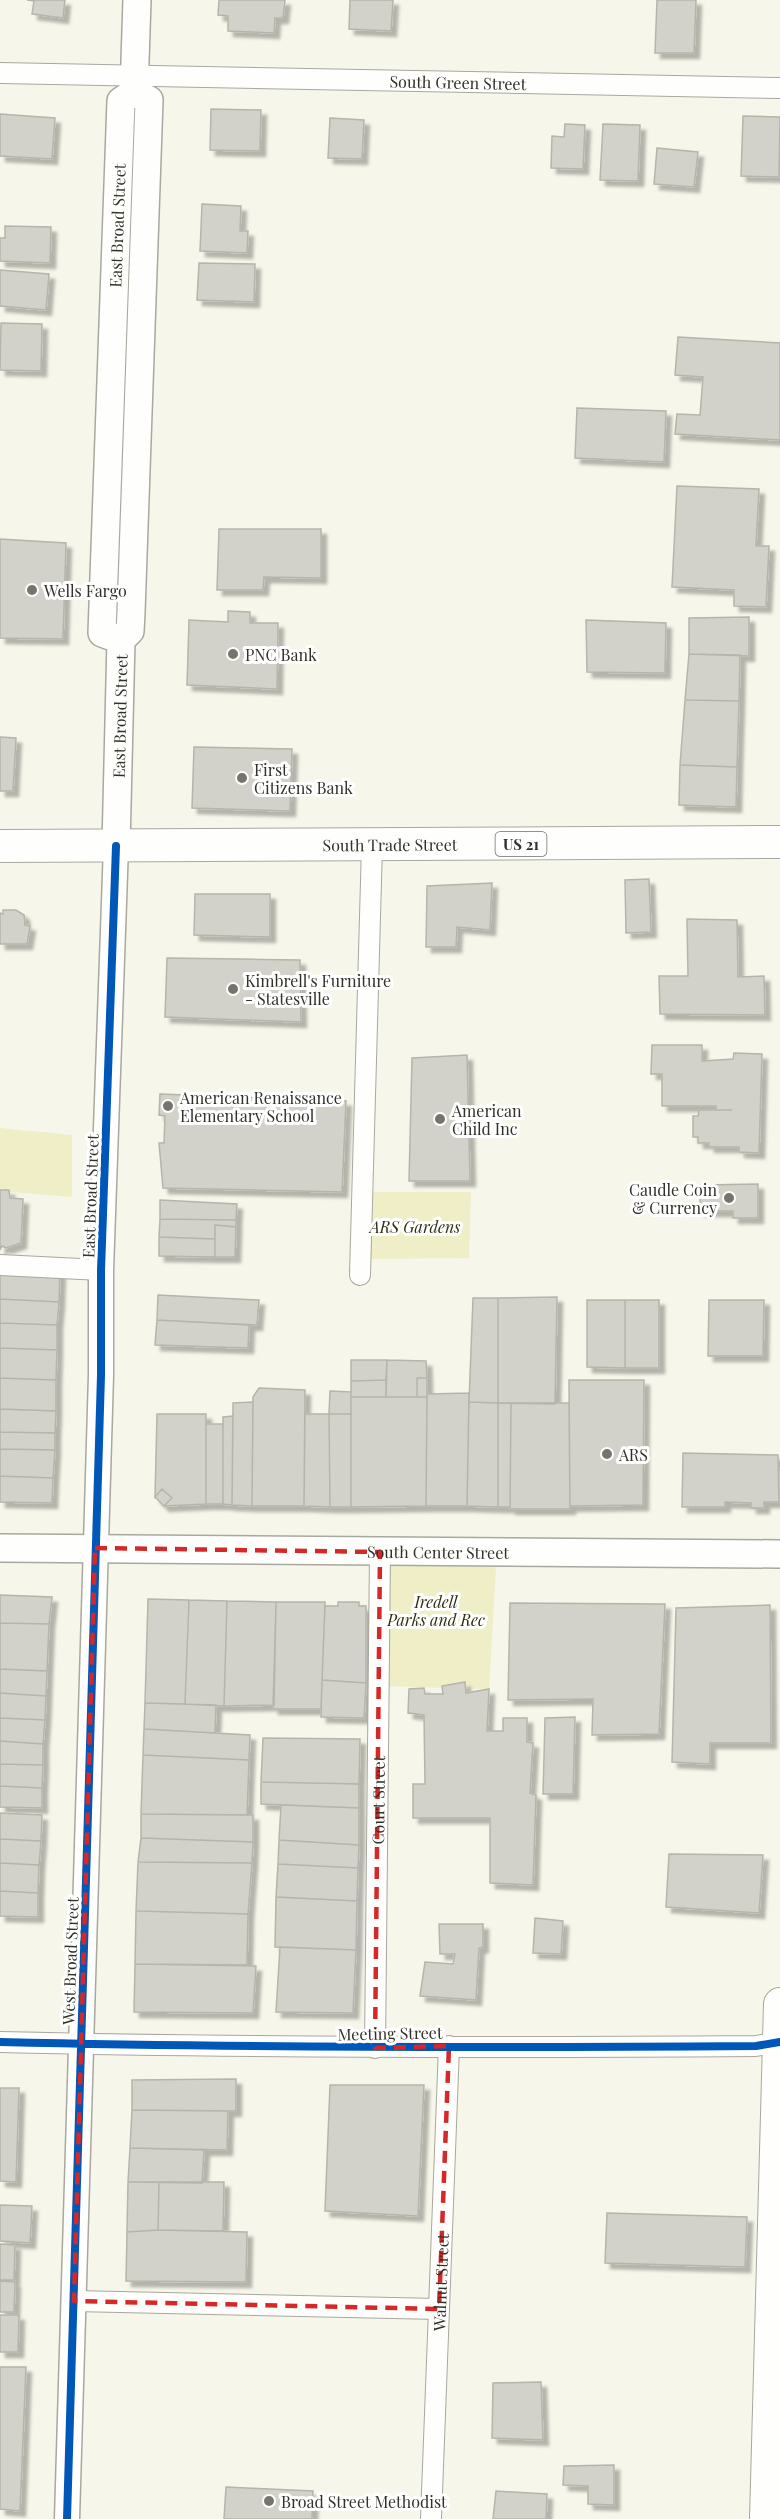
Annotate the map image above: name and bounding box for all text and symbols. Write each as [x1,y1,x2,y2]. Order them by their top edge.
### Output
street label: South Green Street [389,70,527,94]
street label: East Broad Street [104,163,129,288]
place label: Wells Fargo [43,580,127,601]
marker: Wells Fargo [25,583,39,597]
place label: PNC Bank [245,644,317,665]
marker: PNC Bank [226,647,240,661]
street label: East Broad Street [107,653,131,778]
place label: First Citizens Bank [254,759,353,798]
marker: First Citizens Bank [235,771,249,785]
road number: US 21 [496,832,546,856]
street label: South Trade Street [323,833,458,855]
place label: Kimbrell's Furniture - Statesville [245,970,391,1009]
marker: Kimbrell's Furniture - Statesville [226,982,240,996]
place label: American Renaissance Elementary School [179,1087,342,1126]
marker: American Renaissance Elementary School [161,1099,175,1113]
place label: American Child Inc [451,1100,522,1139]
marker: American Child Inc [433,1112,447,1126]
street label: East Broad Street [77,1133,103,1258]
place label: Caudle Coin & Currency [629,1179,717,1218]
marker: Caudle Coin & Currency [722,1191,736,1205]
park label: ARS Gardens [368,1216,460,1237]
place label: ARS [618,1444,648,1465]
marker: ARS [600,1447,614,1461]
street label: South Center Street [367,1540,509,1562]
park label: Iredell Parks and Rec [386,1591,485,1630]
street label: Court Street [367,1755,388,1844]
street label: West Broad Street [57,1897,83,2026]
street label: Meeting Street [337,2022,443,2044]
street label: Walnut Street [428,2233,452,2332]
place label: Broad Street Methodist [281,2491,447,2512]
marker: Broad Street Methodist [262,2494,276,2508]

